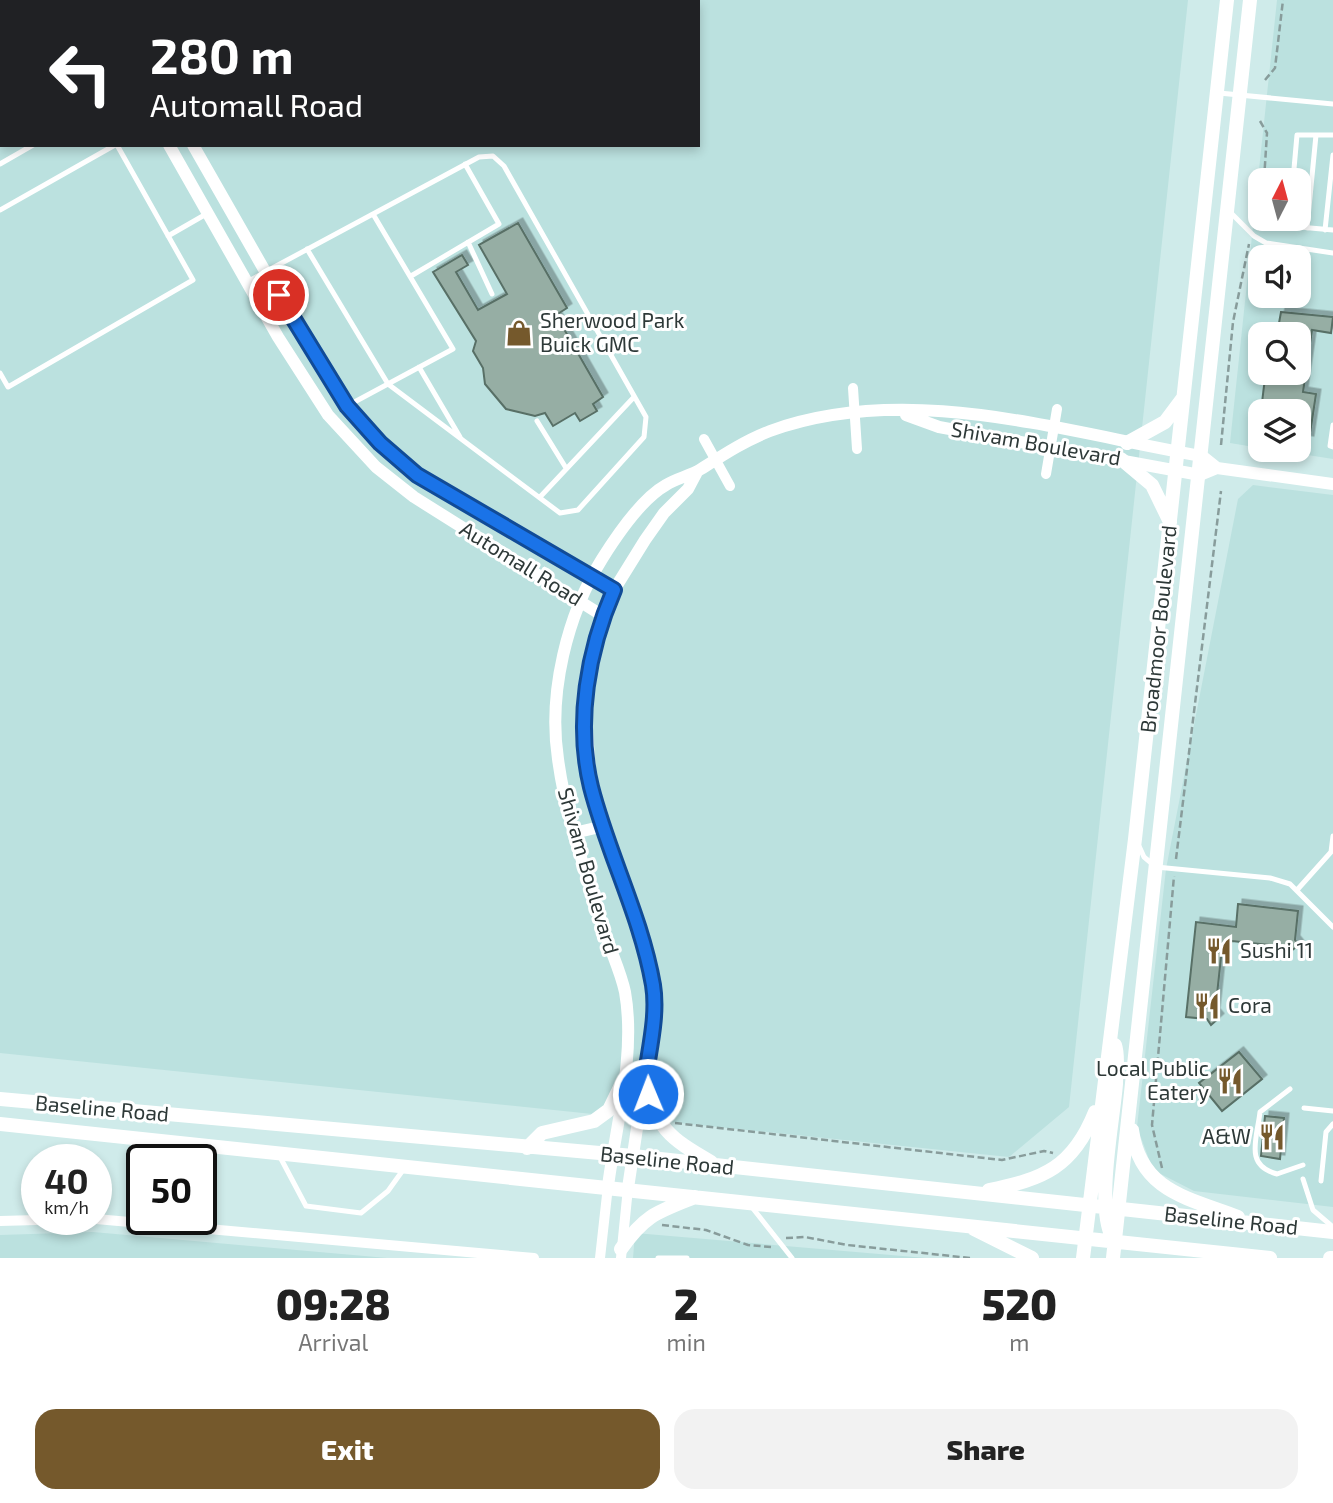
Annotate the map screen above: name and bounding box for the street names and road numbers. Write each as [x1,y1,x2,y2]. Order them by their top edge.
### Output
street label: Shivam Boulevard [949,415,1123,470]
street label: Automall Road [456,515,588,610]
street label: Broadmoor Boulevard [1134,524,1181,734]
street label: Shivam Boulevard [554,784,625,957]
street label: Baseline Road [34,1089,170,1126]
street label: Baseline Road [599,1140,735,1179]
street label: Baseline Road [1163,1200,1299,1239]

